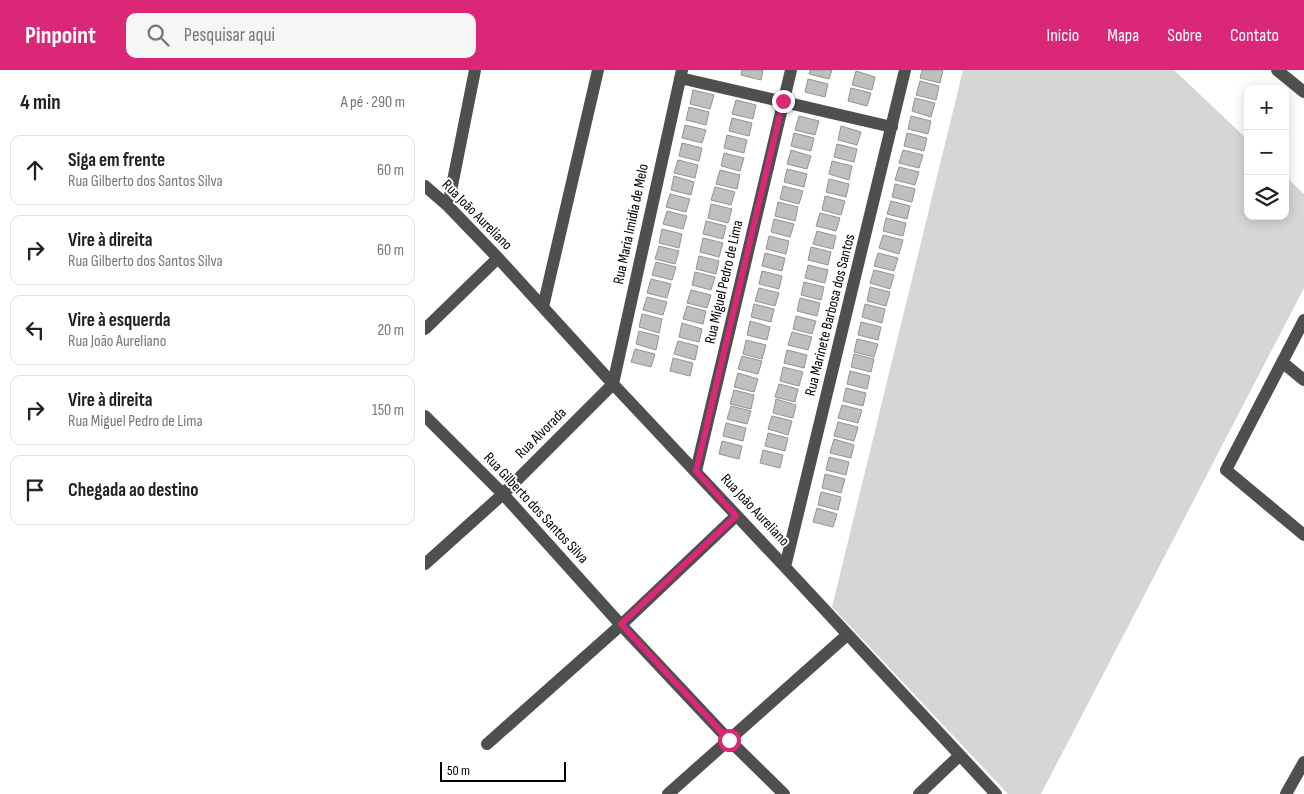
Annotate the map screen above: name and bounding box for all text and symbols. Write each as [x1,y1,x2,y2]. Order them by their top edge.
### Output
search box [126,13,476,58]
text: Pinpoint [25,21,96,50]
icon: search [144,21,172,49]
text: Pesquisar aqui [184,24,275,47]
text: Início [1047,25,1079,46]
text: Mapa [1107,25,1139,46]
text: Sobre [1167,25,1202,46]
text: Contato [1230,25,1279,46]
map controls [1244,85,1289,220]
button: + [1244,85,1289,130]
text: 4 min [20,90,61,115]
route end [772,90,795,113]
text: A pé · 290 m [341,93,405,112]
button: − [1244,130,1289,175]
text: Siga em frente [68,149,165,172]
icon: ahead [21,156,49,184]
text: 60 m [377,161,404,180]
street label: Rua Maria Imidia de Melo [609,162,653,286]
text: Rua Gilberto dos Santos Silva [68,172,223,191]
button: layers [1244,175,1289,220]
street label: Rua João Aureliano [438,176,516,254]
street label: Rua Miguel Pedro de Lima [701,218,748,346]
text: Vire à direita [68,229,152,252]
street label: Rua Marinete Barbosa dos Santos [801,232,859,398]
icon: right [21,236,49,264]
text: 60 m [377,241,404,260]
text: Rua Gilberto dos Santos Silva [68,252,223,271]
text: Vire à esquerda [68,309,170,332]
icon: left [21,316,49,344]
text: 20 m [377,321,404,340]
text: Rua João Aureliano [68,332,166,351]
text: Vire à direita [68,389,152,412]
icon: right [21,396,49,424]
text: 150 m [372,401,404,420]
street label: Rua Alvorada [511,403,571,463]
text: Rua Miguel Pedro de Lima [68,412,203,431]
street label: Rua Gilberto dos Santos Silva [480,448,593,568]
street label: Rua João Aureliano [717,470,793,550]
icon: arrive [21,476,49,504]
text: Chegada ao destino [68,479,198,502]
route start [718,729,741,752]
scale bar [440,759,566,782]
text: 50 m [447,762,470,779]

